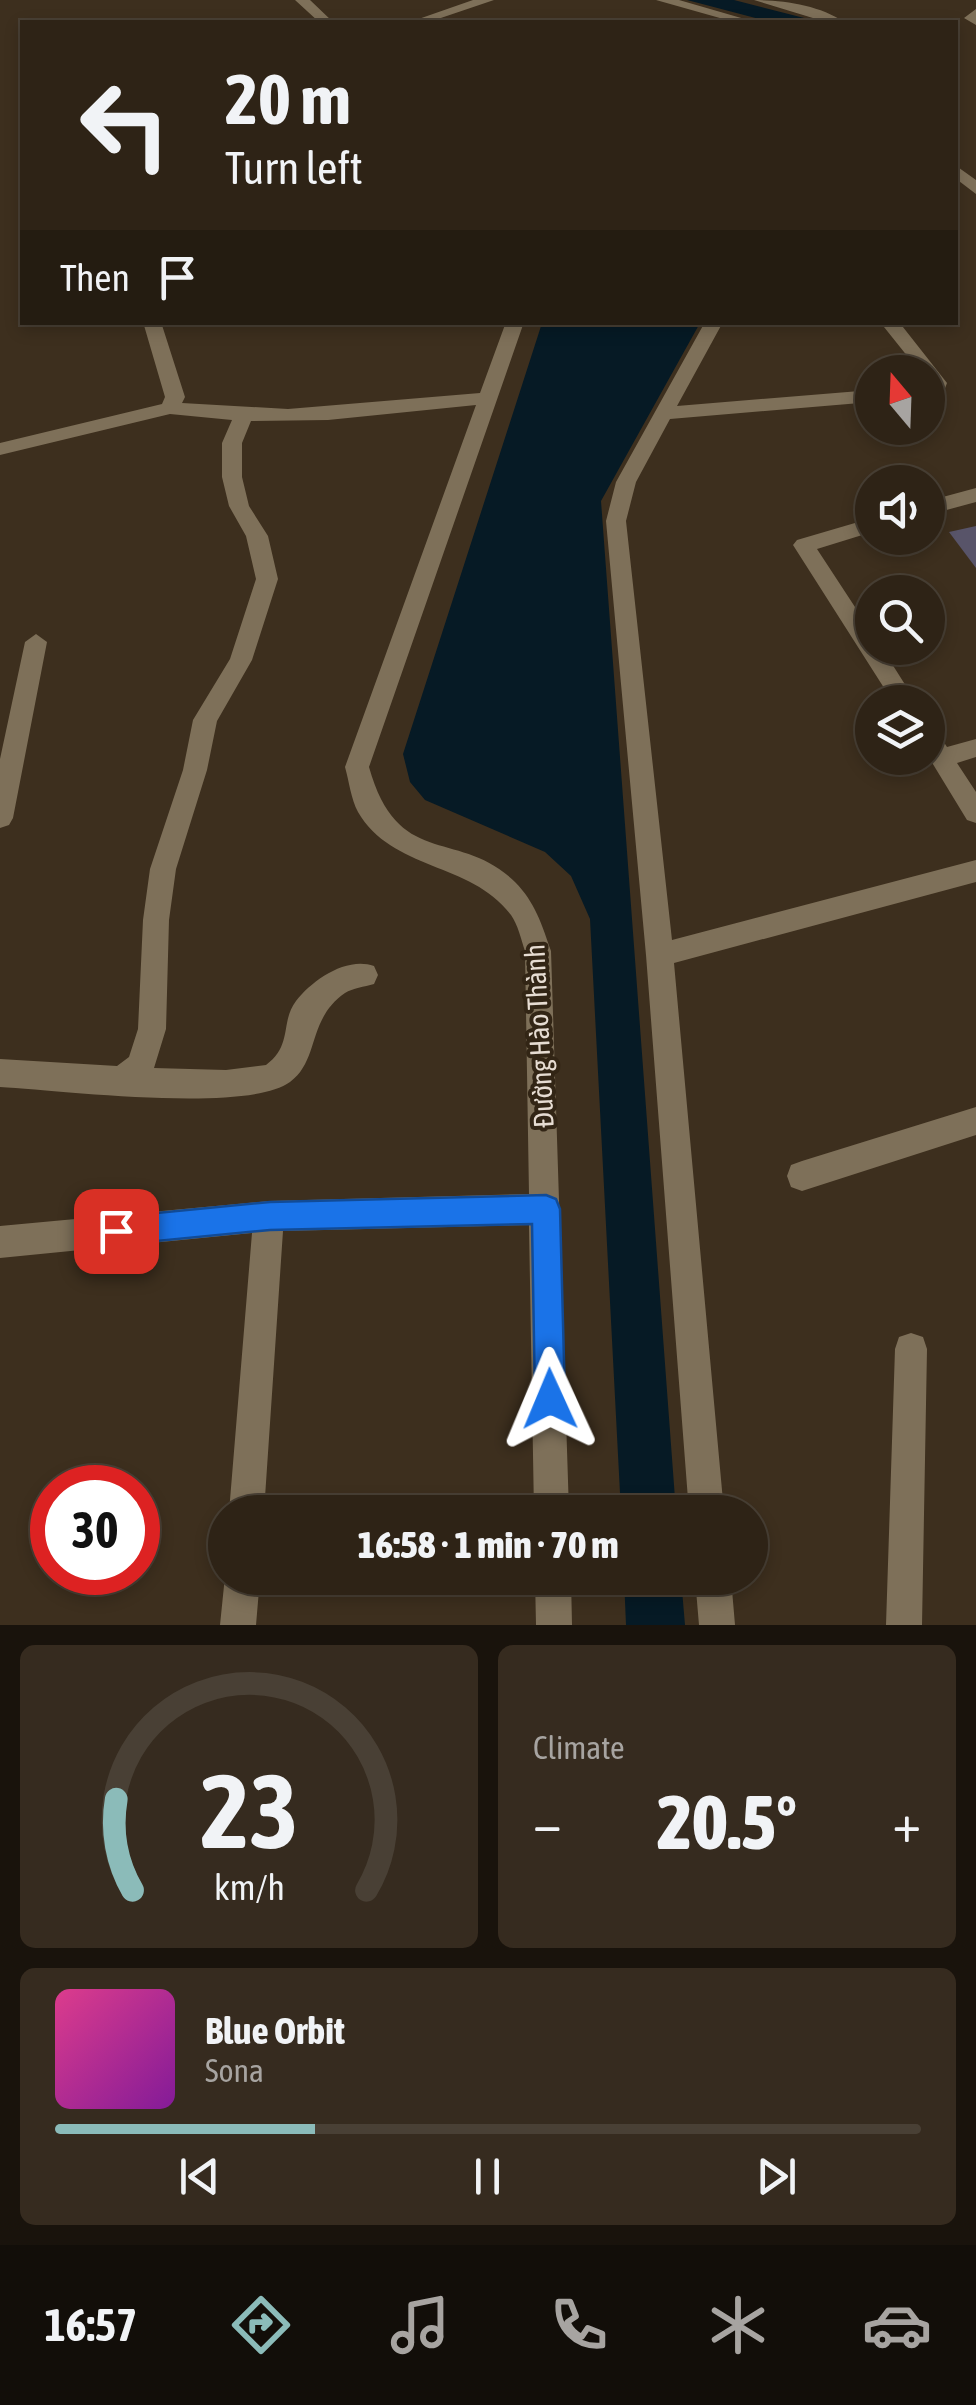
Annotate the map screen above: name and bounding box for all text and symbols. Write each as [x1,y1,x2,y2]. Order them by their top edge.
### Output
text: 20 m [225,59,351,139]
icon: left [60,60,190,190]
text: Turn left [225,142,363,194]
icon: arrive [150,250,205,305]
text: Then [60,256,130,299]
north arrow [855,355,945,445]
map controls [855,355,945,775]
button: sound [855,465,945,555]
button: search [855,575,945,665]
button: layers [855,685,945,775]
street label: Đường Hào Thành [518,943,560,1129]
pin [74,1189,159,1274]
icon: arrive [89,1204,144,1259]
position arrow [498,1347,602,1451]
speed limit sign: 30 [30,1465,160,1595]
text: 16:58 · 1 min · 70 m [357,1523,619,1566]
text: Climate [533,1729,625,1766]
text: 23 [200,1751,298,1870]
text: 20.5° [657,1779,797,1865]
text: − [533,1791,562,1854]
text: + [892,1791,921,1854]
text: km/h [214,1867,284,1908]
text: Blue Orbit [205,2009,345,2052]
text: Sona [205,2052,264,2089]
icon: previous [172,2149,227,2204]
icon: pause [460,2149,515,2204]
icon: next [749,2149,804,2204]
icon: directions [226,2290,296,2360]
icon: music [385,2290,455,2360]
icon: phone [544,2290,614,2360]
icon: climate [703,2290,773,2360]
icon: car [862,2290,932,2360]
text: 16:57 [44,2299,137,2351]

